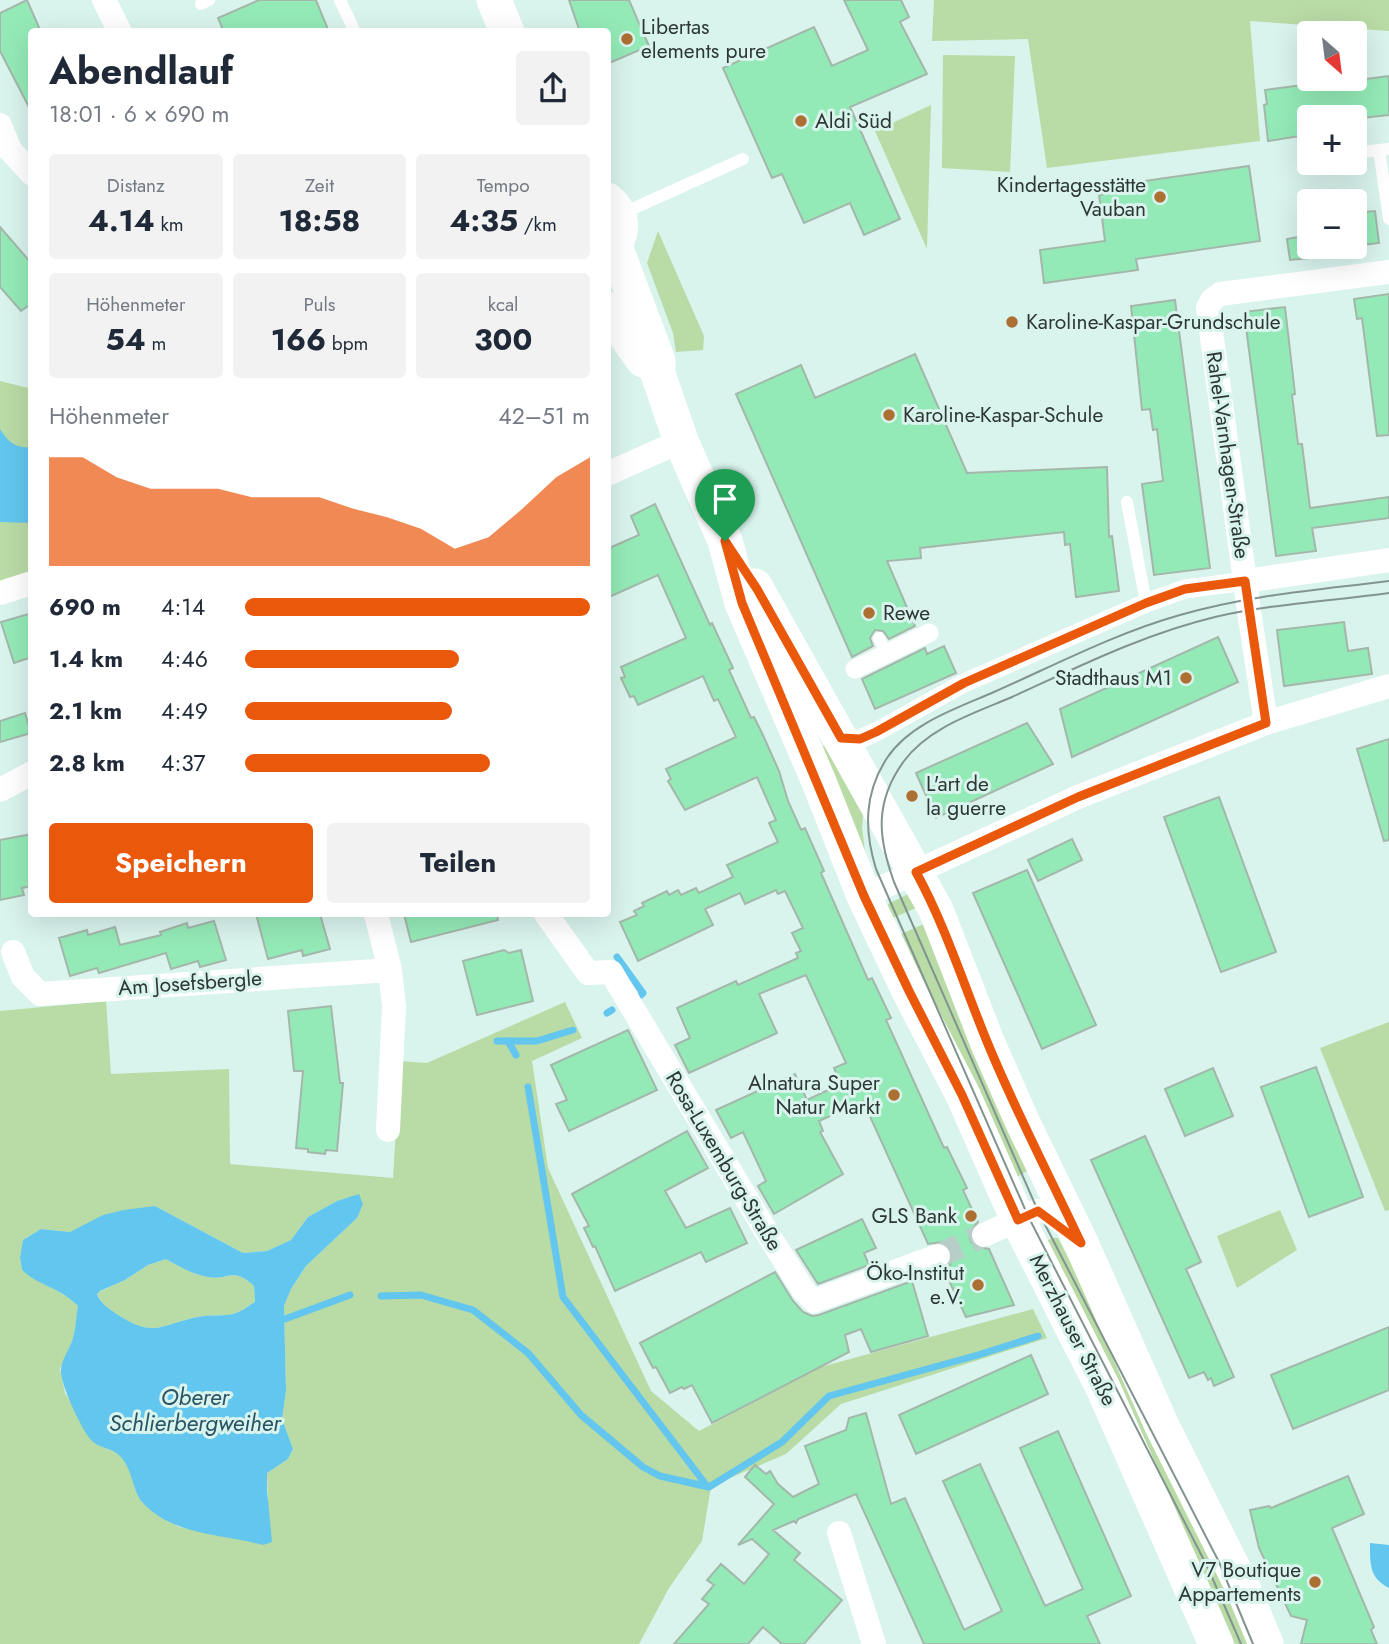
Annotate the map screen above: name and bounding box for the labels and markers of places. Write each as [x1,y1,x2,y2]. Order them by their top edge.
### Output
place label: Libertas elements pure [641,12,766,66]
marker: Libertas elements pure [619,31,635,47]
place label: Aldi Süd [815,106,892,136]
marker: Aldi Süd [793,113,809,129]
place label: Kindertagesstätte Vauban [997,170,1146,224]
marker: Kindertagesstätte Vauban [1152,189,1168,205]
place label: Karoline-Kaspar-Grundschule [1026,307,1281,337]
marker: Karoline-Kaspar-Grundschule [1004,314,1020,330]
place label: Karoline-Kaspar-Schule [903,400,1103,430]
marker: Karoline-Kaspar-Schule [881,407,897,423]
pin [695,469,755,541]
place label: Rewe [883,598,930,628]
marker: Rewe [861,605,877,621]
place label: Stadthaus M1 [1055,663,1172,693]
marker: Stadthaus M1 [1178,670,1194,686]
place label: L'art de la guerre [926,769,1006,823]
marker: L'art de la guerre [904,788,920,804]
place label: Alnatura Super Natur Markt [748,1068,881,1122]
marker: Alnatura Super Natur Markt [886,1087,902,1103]
place label: GLS Bank [871,1201,958,1231]
marker: GLS Bank [963,1208,979,1224]
place label: Öko-Institut e.V. [866,1258,964,1312]
marker: Öko-Institut e.V. [970,1277,986,1293]
place label: V7 Boutique Appartements [1178,1555,1301,1609]
marker: V7 Boutique Appartements [1307,1574,1323,1590]

